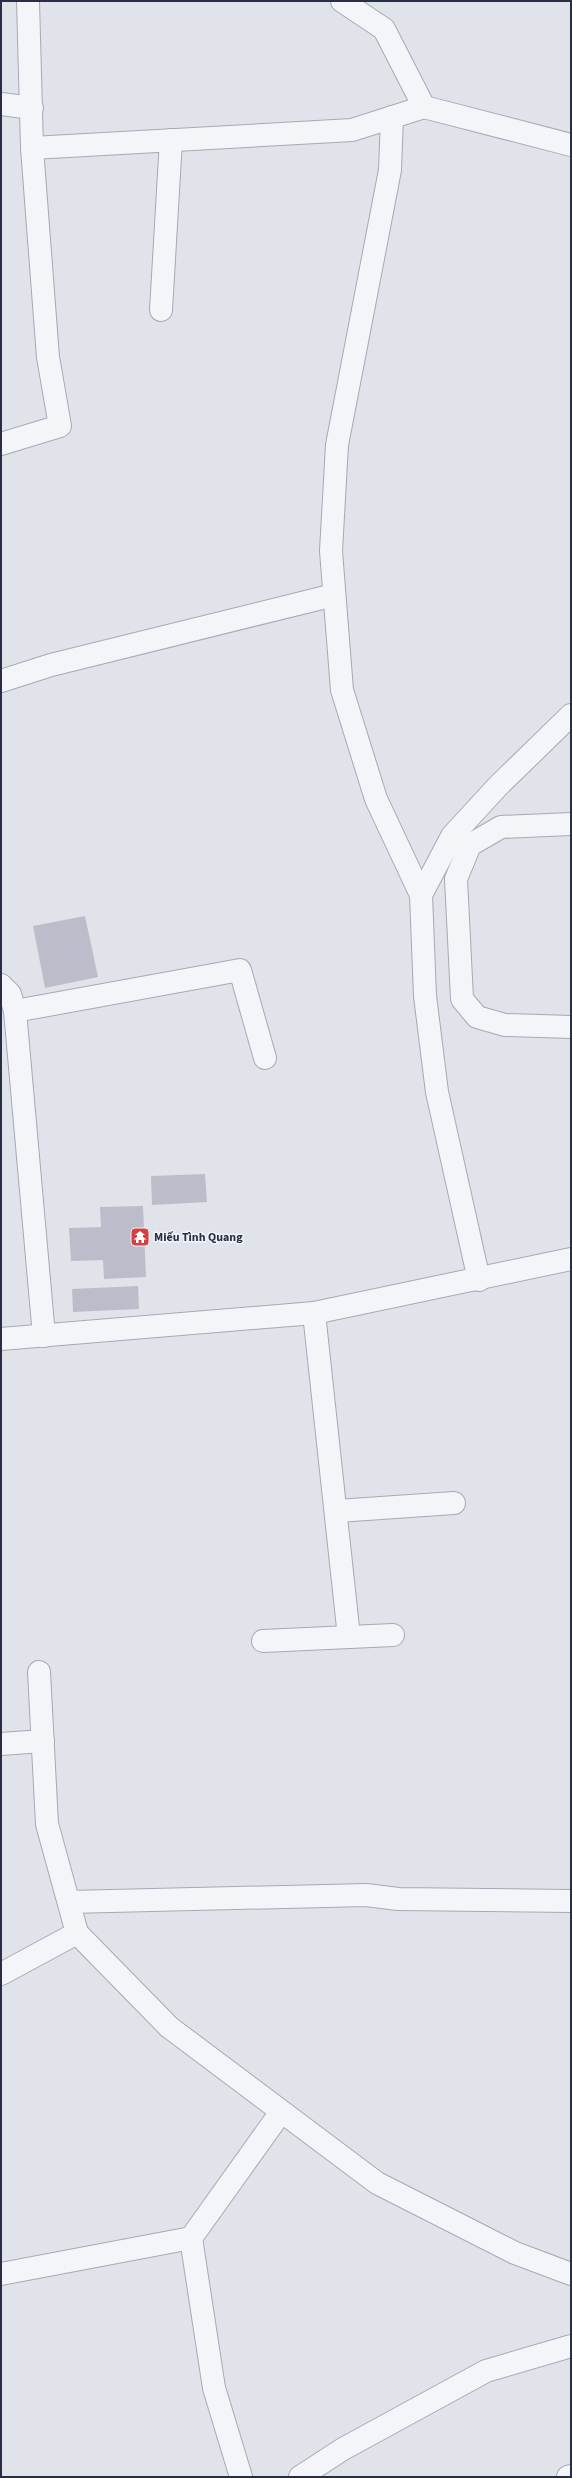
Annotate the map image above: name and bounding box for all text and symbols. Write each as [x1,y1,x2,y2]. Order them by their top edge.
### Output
temple icon: Miếu Tình Quang [129,1226,151,1248]
place label: Miếu Tình Quang [154,1229,243,1246]

